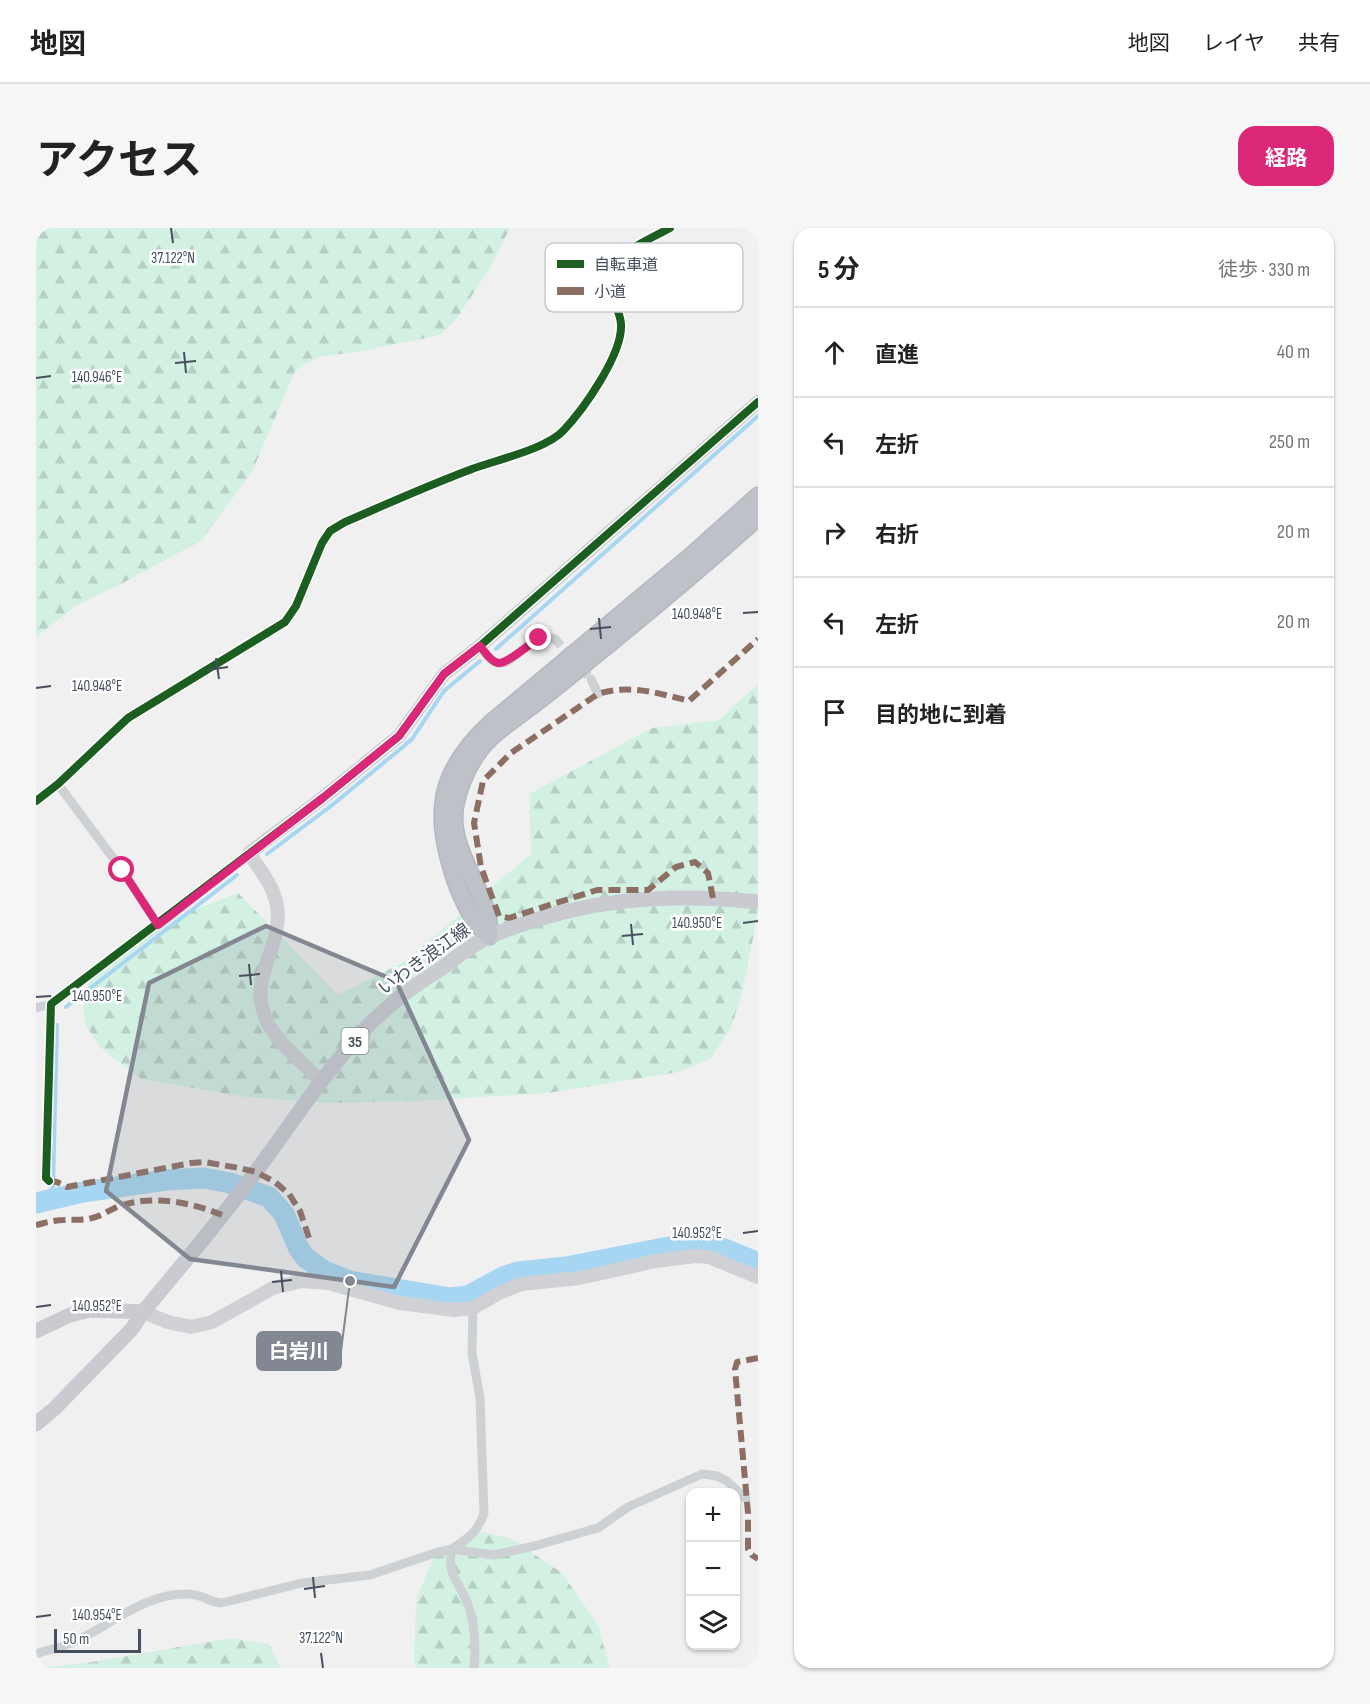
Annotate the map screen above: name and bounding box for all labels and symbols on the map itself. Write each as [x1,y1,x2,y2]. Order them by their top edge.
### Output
legend [545,243,743,312]
text: 37.122°N [151,249,195,268]
text: 自転車道 [594,256,658,275]
text: 小道 [594,283,626,302]
text: 140.946°E [72,368,122,387]
text: 140.948°E [672,605,722,624]
route end [525,624,551,650]
text: 140.948°E [72,677,122,696]
route start [108,856,134,882]
text: 140.950°E [672,914,722,933]
street label: いわき浪江線 [374,919,474,1000]
text: 140.950°E [72,987,122,1006]
road number: 35 [342,1028,368,1054]
text: 140.952°E [672,1224,722,1243]
text: 140.952°E [72,1297,122,1316]
callout: 白岩川 [257,1332,341,1370]
text: 白岩川 [269,1340,329,1364]
text: 140.954°E [72,1606,122,1625]
scale bar [54,1626,141,1654]
text: 37.122°N [299,1629,343,1648]

